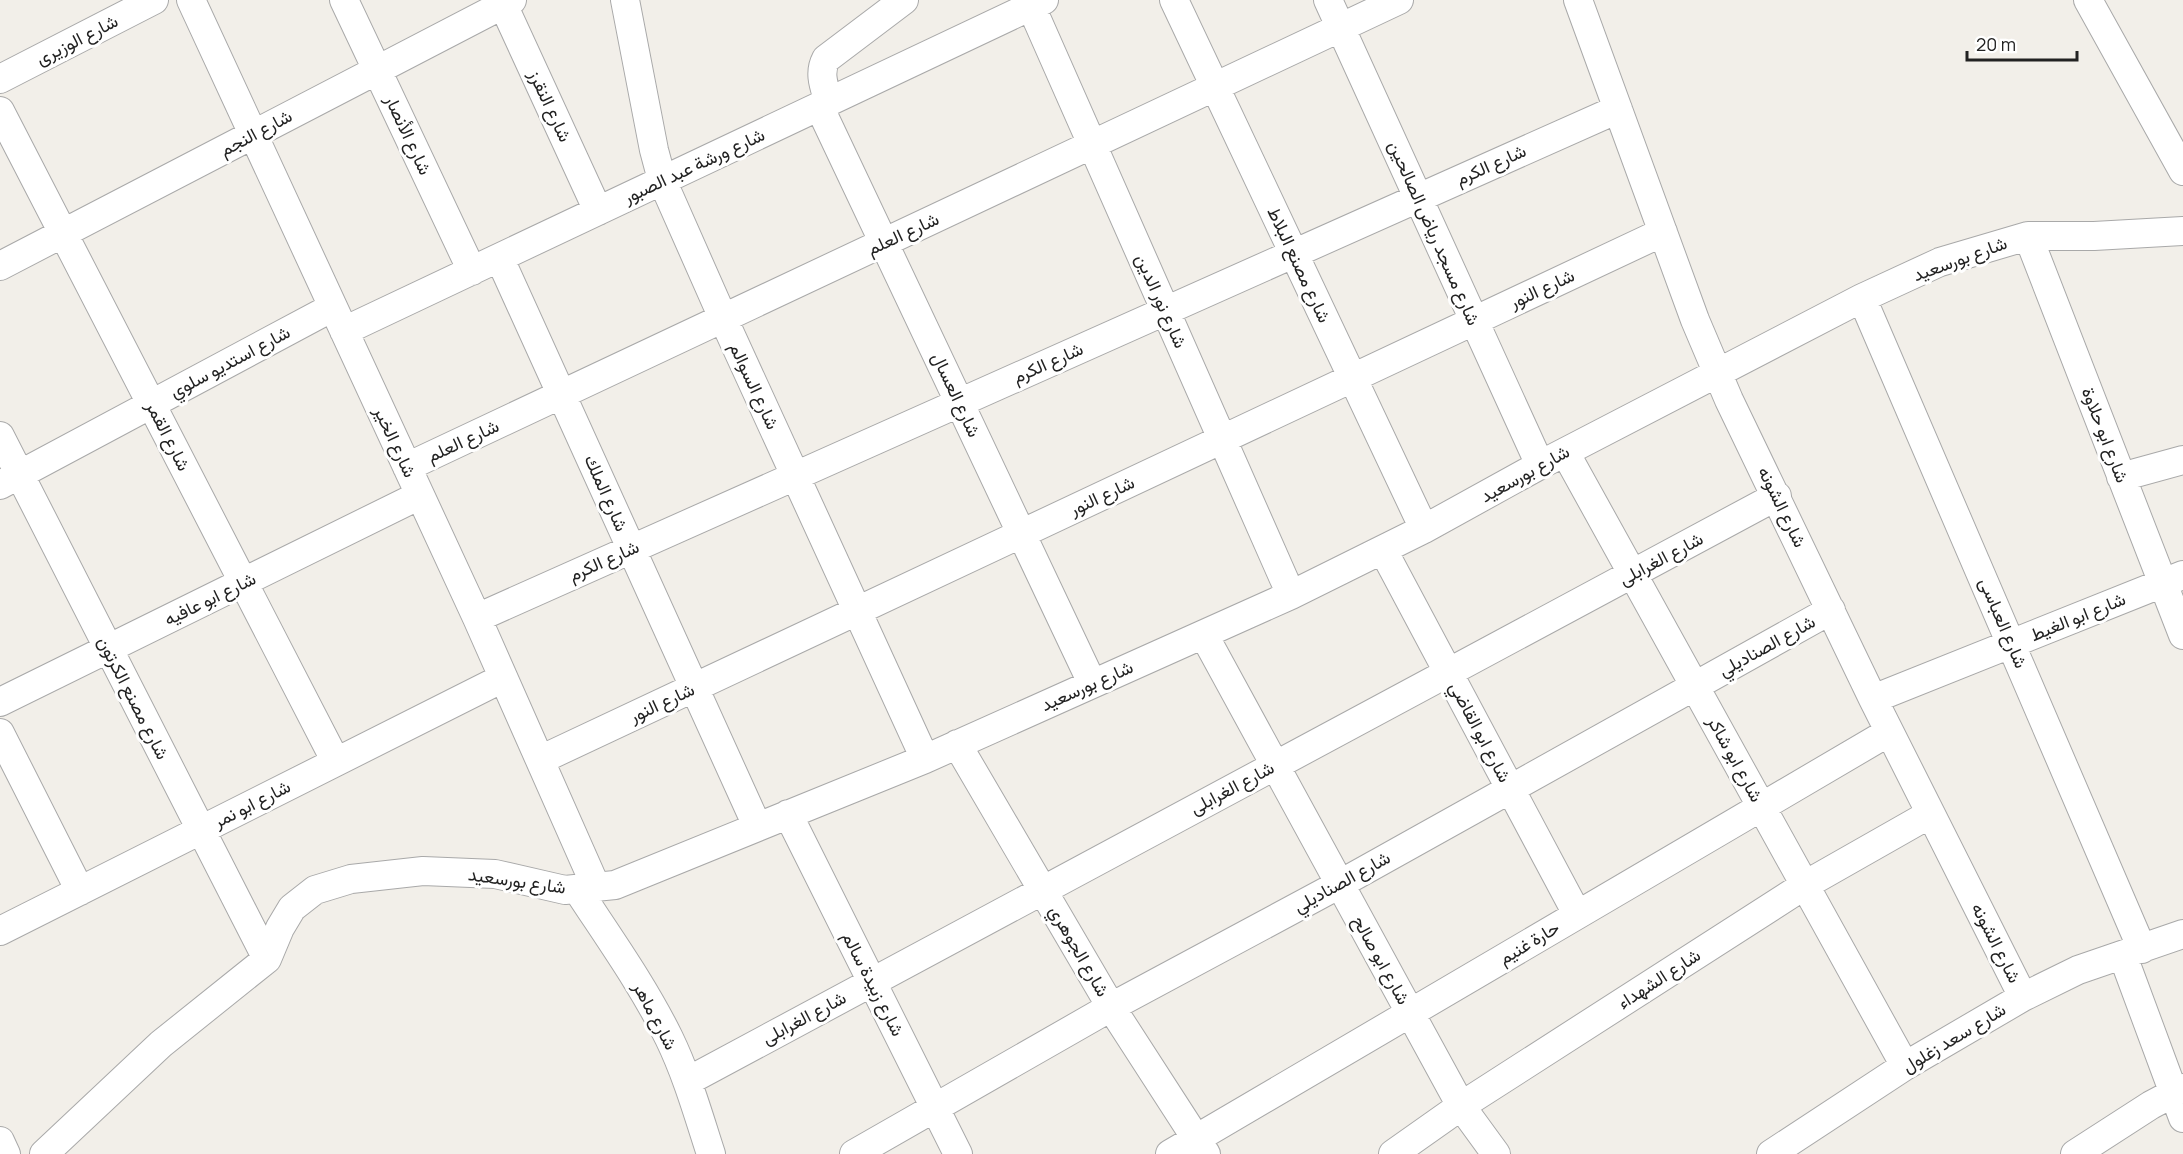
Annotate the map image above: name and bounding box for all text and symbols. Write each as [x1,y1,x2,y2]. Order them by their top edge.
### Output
street label: شارع الوزيرى [31,8,122,71]
scale bar [1967,24,2076,62]
text: 20 m [1976,32,2016,56]
street label: شارع النقرز [522,65,578,146]
street label: شارع الأنصار [379,90,438,179]
street label: شارع النجم [215,103,296,162]
street label: شارع ورشة عبد الصبور [618,122,769,210]
street label: شارع مسجد رياض الصالحين [1382,136,1486,329]
street label: شارع الكرم [1452,138,1530,191]
street label: شارع مصنع البلاط [1262,203,1337,327]
street label: شارع العلم [863,206,943,261]
street label: شارع بورسعيد [1909,230,2010,287]
street label: شارع نور الدين [1130,250,1193,352]
street label: شارع النور [1504,263,1579,315]
street label: شارع استديو سلوي [165,319,296,406]
street label: شارع الكرم [1009,336,1087,389]
street label: شارع السوالم [723,338,785,433]
street label: شارع العسال [926,348,987,441]
street label: شارع ابو حلاوة [2076,384,2135,486]
street label: شارع القمر [140,396,197,475]
street label: شارع الخير [368,401,423,481]
street label: شارع العلم [423,413,503,468]
street label: شارع بورسعيد [1476,439,1574,508]
street label: شارع الملك [578,450,634,535]
street label: شارع الشونه [1752,462,1813,551]
street label: شارع النور [1064,470,1139,522]
street label: شارع الغرابلى [1614,526,1707,591]
street label: شارع الكرم [565,534,643,587]
street label: شارع ابو عافيه [160,566,260,632]
street label: شارع العباسى [1973,574,2034,672]
street label: شارع ابو الغيط [2026,586,2129,647]
street label: شارع الصناديلي [1714,609,1821,685]
street label: شارع مصنع الكرتون [92,632,175,764]
street label: شارع بورسعيد [1037,654,1137,717]
street label: شارع النور [624,677,699,729]
street label: شارع ابو القاضي [1441,677,1517,788]
street label: شارع ابو شاكر [1701,710,1769,806]
street label: شارع الغرابلى [1185,755,1278,820]
street label: شارع ابو نمر [208,774,295,834]
street label: شارع الصناديلي [1289,845,1396,921]
street label: شارع بورسعيد [467,861,568,900]
street label: شارع الشونه [1966,898,2027,987]
street label: شارع الجوهري [1041,901,1116,1002]
street label: شارع ابو صالح [1347,911,1416,1009]
street label: حارة غنيم [1494,915,1564,971]
street label: شارع زبيدة سالم [836,927,911,1040]
street label: شارع الشهداء [1612,942,1705,1015]
street label: شارع ماهر [627,977,684,1054]
street label: شارع الغرابلى [757,985,850,1050]
street label: شارع سعد زغلول [1897,997,2010,1078]

